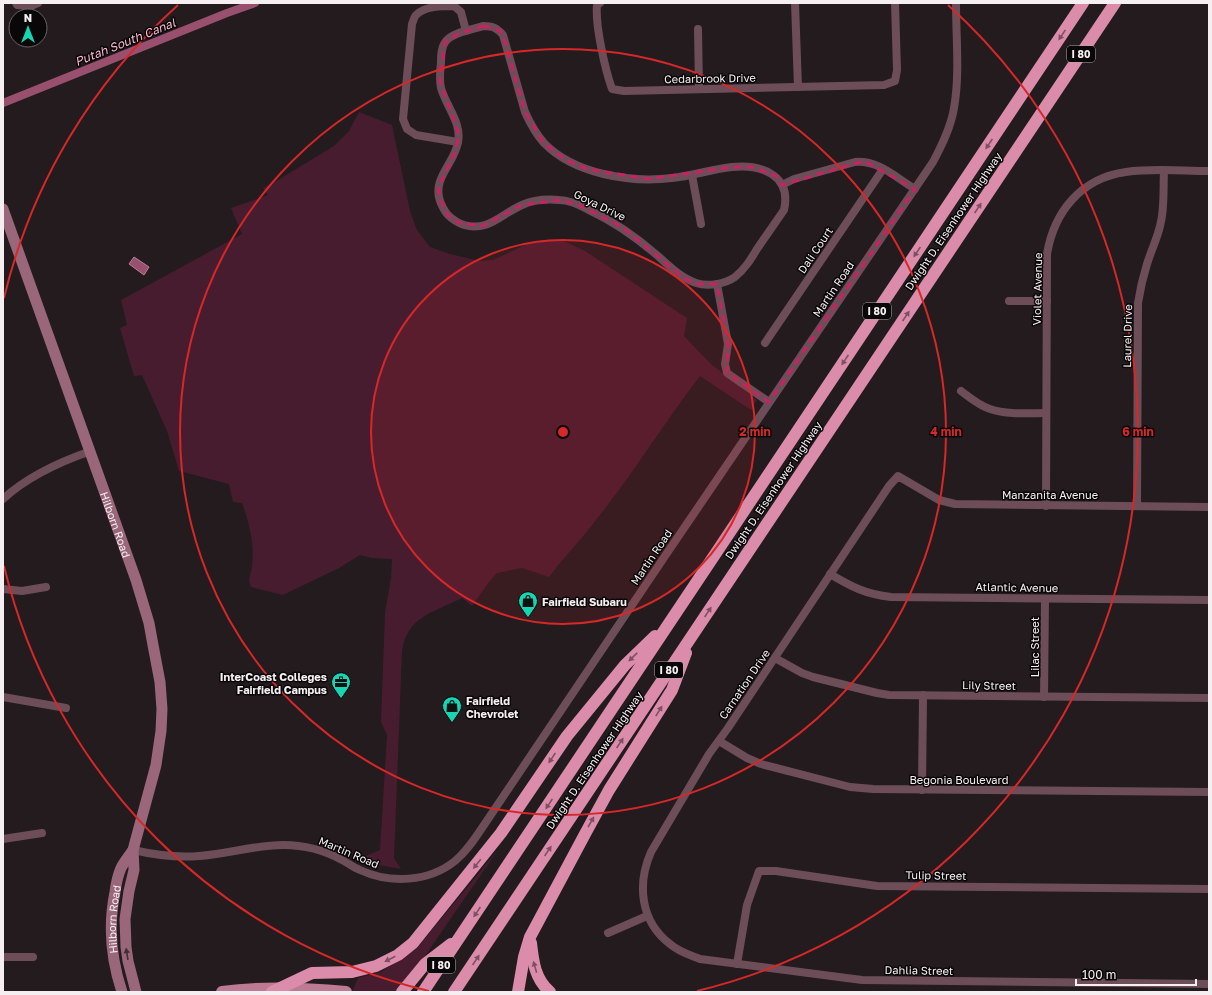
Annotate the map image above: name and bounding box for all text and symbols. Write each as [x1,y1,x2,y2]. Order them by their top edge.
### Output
north arrow [8,8,48,48]
text: N [24,11,32,24]
water label: Putah South Canal [72,15,179,69]
one-way arrow [1058,30,1066,41]
road number: I 80 [1067,46,1095,62]
street label: Cedarbrook Drive [664,71,756,85]
one-way arrow [986,138,993,149]
street label: Dwight D. Eisenhower Highway [902,150,1004,292]
street label: Goya Drive [572,187,628,223]
one-way arrow [974,202,982,213]
street label: Dali Court [795,224,835,276]
one-way arrow [913,247,921,257]
street label: Violet Avenue [1030,253,1044,325]
street label: Martin Road [810,259,856,319]
road number: I 80 [863,303,891,319]
street label: Laurel Drive [1120,304,1134,368]
one-way arrow [902,311,910,321]
one-way arrow [841,355,849,365]
street label: Dwight D. Eisenhower Highway [722,419,824,561]
text: 2 min [739,424,771,439]
text: 4 min [930,424,962,439]
text: 6 min [1122,424,1154,439]
centre of rings [556,425,570,439]
street label: Manzanita Avenue [1002,488,1098,501]
street label: Hilborn Road [98,490,134,559]
street label: Martin Road [628,527,674,587]
street label: Atlantic Avenue [976,580,1058,594]
shop icon: Fairfield Subaru [517,590,539,618]
place label: Fairfield Subaru [542,595,627,608]
one-way arrow [704,606,711,618]
street label: Lilac Street [1028,617,1041,677]
street label: Carnation Drive [716,647,772,721]
one-way arrow [628,652,638,661]
road number: I 80 [655,662,683,678]
place label: InterCoast Colleges Fairfield Campus [220,670,327,696]
office icon: InterCoast Colleges Fairfield Campus [330,671,352,699]
street label: Lily Street [962,678,1016,692]
street label: Dwight D. Eisenhower Highway [543,689,645,831]
place label: Fairfield Chevrolet [466,694,519,720]
shop icon: Fairfield Chevrolet [441,695,463,723]
one-way arrow [655,705,662,717]
one-way arrow [616,738,624,748]
one-way arrow [548,753,556,763]
street label: Begonia Boulevard [910,773,1008,786]
one-way arrow [545,799,553,809]
one-way arrow [588,816,595,828]
street label: Martin Road [317,834,381,870]
one-way arrow [544,846,552,857]
one-way arrow [472,858,481,869]
street label: Tulip Street [905,868,967,882]
street label: Hilborn Road [105,884,122,954]
one-way arrow [473,906,480,918]
one-way arrow [124,948,130,960]
one-way arrow [472,954,480,965]
one-way arrow [384,956,396,962]
road number: I 80 [427,957,455,973]
one-way arrow [531,961,537,973]
scale bar [1076,961,1196,987]
street label: Dahlia Street [885,963,953,977]
text: 100 m [1082,967,1116,982]

